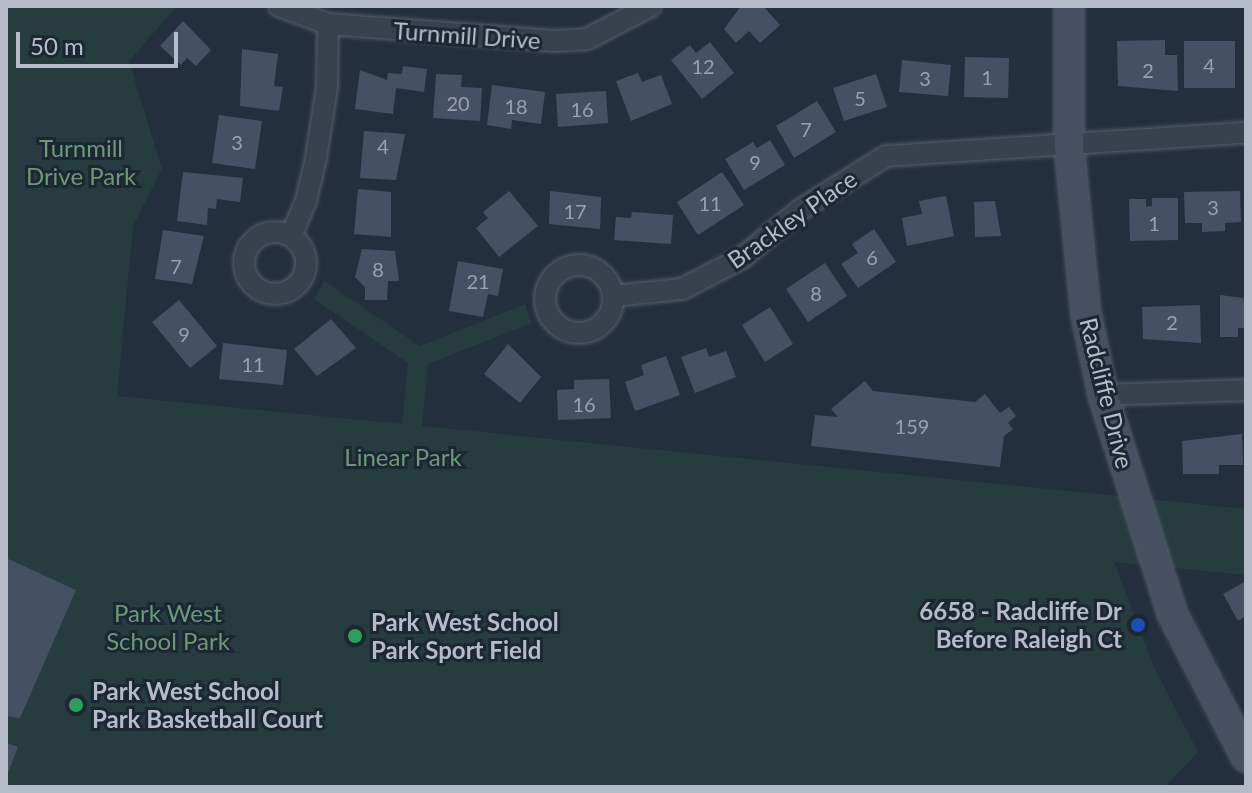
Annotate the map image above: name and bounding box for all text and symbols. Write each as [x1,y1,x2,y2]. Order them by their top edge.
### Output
street label: Turnmill Drive [392,15,542,55]
scale bar [20,16,182,66]
text: 50 m [30,31,84,60]
house number: 4 [1203,53,1215,77]
house number: 12 [691,54,715,78]
house number: 2 [1142,58,1154,82]
house number: 1 [981,65,993,89]
house number: 3 [919,66,931,90]
house number: 5 [854,86,866,110]
house number: 20 [446,91,470,115]
house number: 18 [504,94,528,118]
house number: 16 [570,97,594,121]
house number: 7 [800,117,812,141]
house number: 3 [231,130,243,154]
park label: Turnmill Drive Park [26,134,136,190]
house number: 4 [377,134,389,158]
house number: 9 [749,150,761,174]
street label: Brackley Place [722,164,862,274]
house number: 11 [698,191,722,215]
house number: 3 [1207,195,1219,219]
house number: 17 [563,199,587,223]
house number: 1 [1148,211,1160,235]
house number: 6 [866,245,878,269]
house number: 7 [170,254,182,278]
house number: 8 [372,257,384,281]
house number: 21 [466,269,490,293]
house number: 8 [810,281,822,305]
house number: 2 [1166,310,1178,334]
street label: Radcliffe Drive [1074,314,1140,472]
house number: 9 [178,322,190,346]
house number: 11 [241,352,265,376]
house number: 16 [572,392,596,416]
house number: 159 [895,414,929,438]
park label: Linear Park [344,443,462,471]
place label: 6658 - Radcliffe Dr Before Raleigh Ct [919,597,1122,653]
park label: Park West School Park [106,599,230,655]
place label: Park West School Park Sport Field [371,608,559,664]
marker: 6658 - Radcliffe Dr Before Raleigh Ct [1129,616,1147,634]
marker: Park West School Park Sport Field [346,627,364,645]
place label: Park West School Park Basketball Court [92,677,323,733]
marker: Park West School Park Basketball Court [67,696,85,714]

